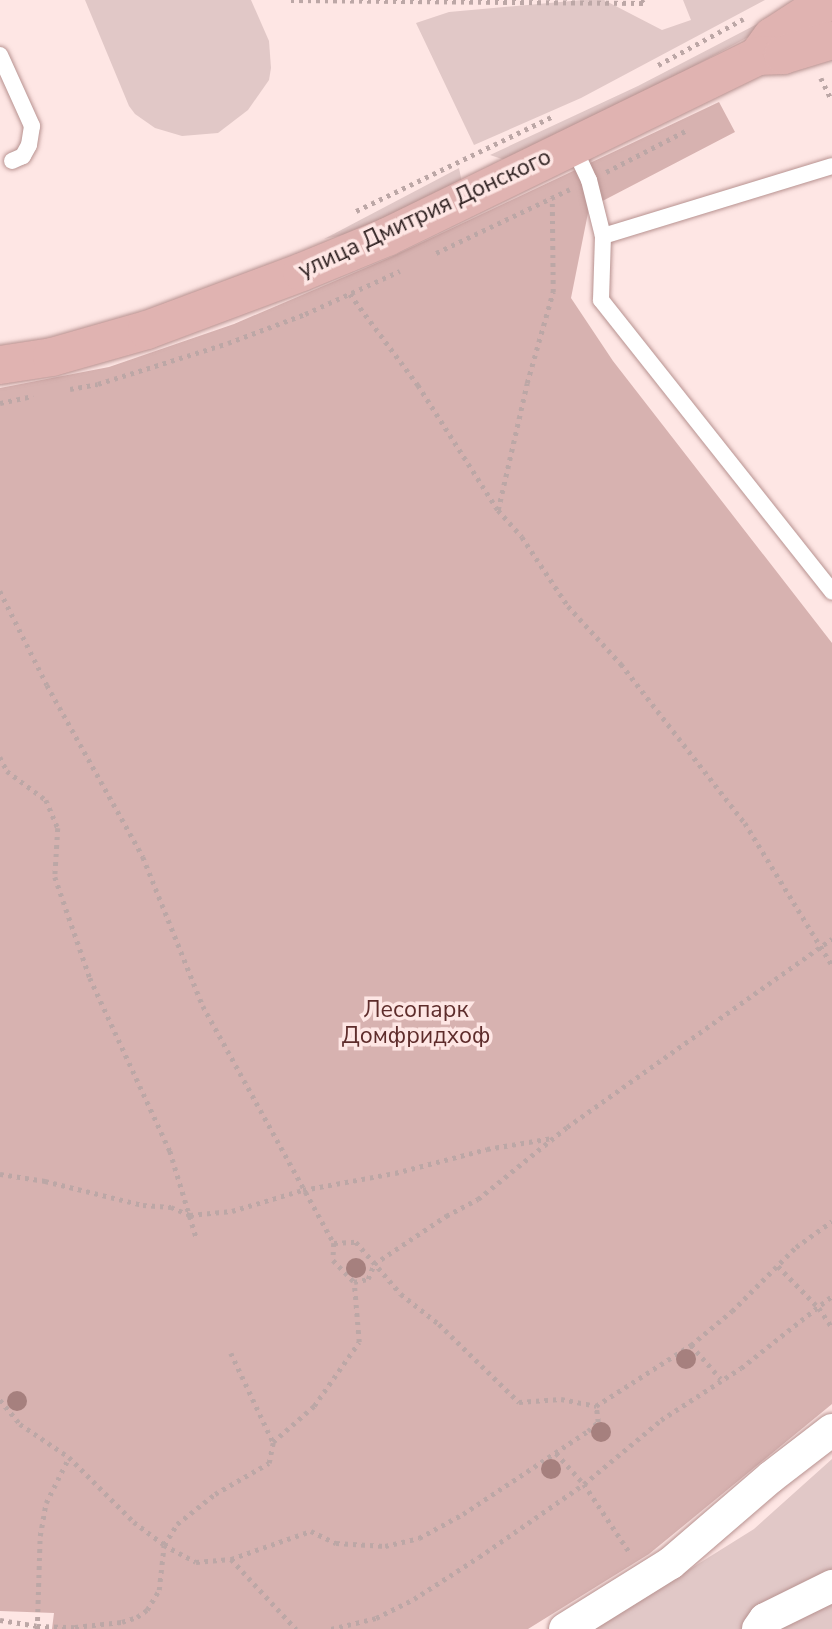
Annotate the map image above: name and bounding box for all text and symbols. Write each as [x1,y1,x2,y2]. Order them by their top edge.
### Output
street label: улица Дмитрия Донского [294,143,556,285]
park label: Лесопарк Домфридхоф [342,996,490,1050]

